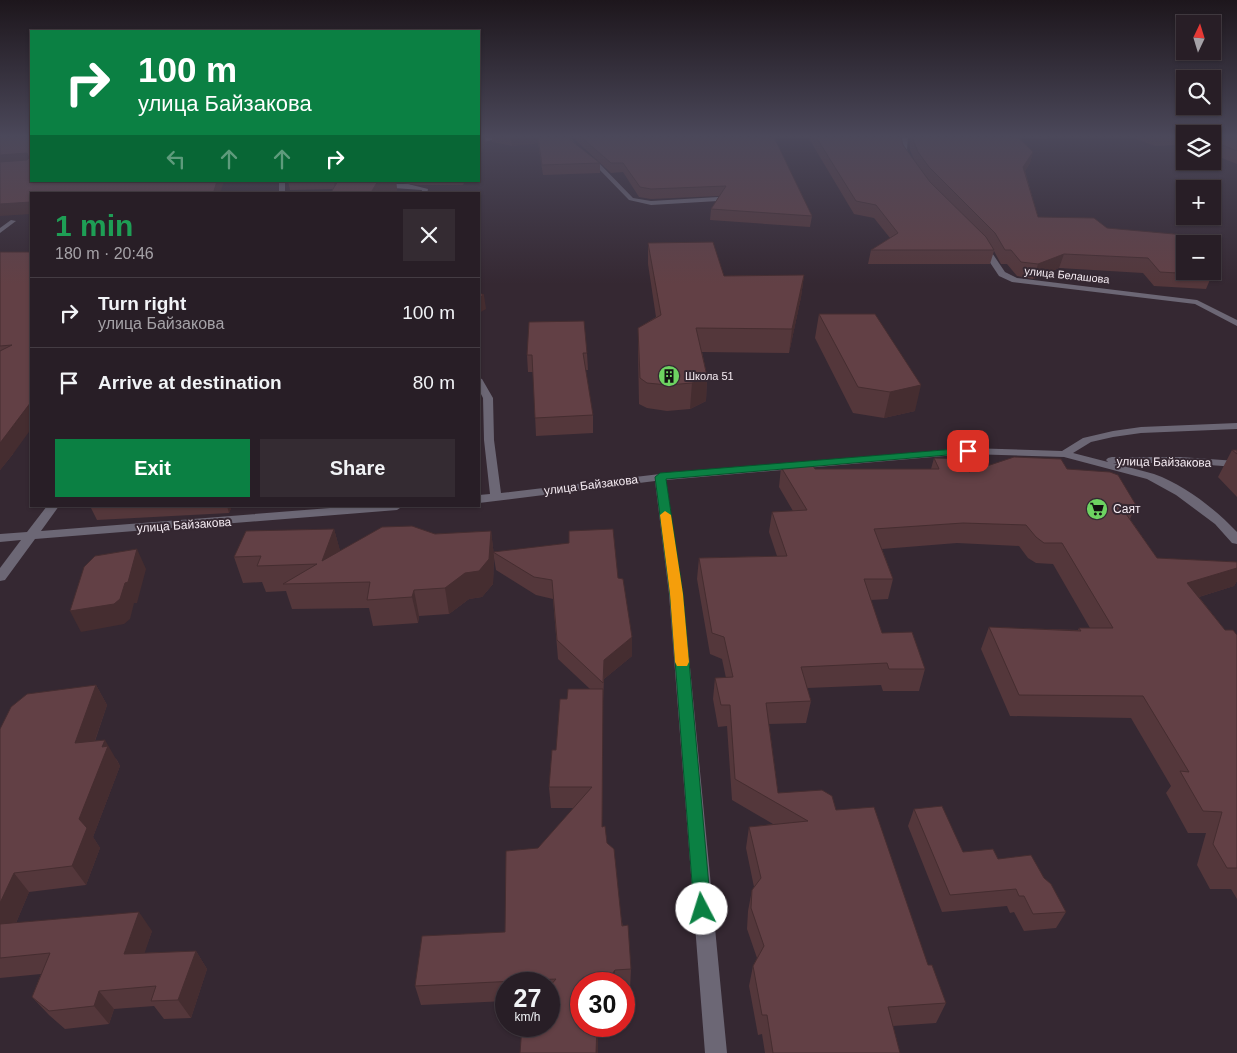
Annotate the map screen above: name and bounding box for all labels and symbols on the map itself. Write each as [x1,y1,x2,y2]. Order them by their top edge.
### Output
north arrow [1176,15,1221,60]
street label: улица Белашова [1024,265,1111,286]
building icon: Школа 51 [657,364,681,388]
place label: Школа 51 [685,370,734,382]
pin [947,430,989,472]
street label: улица Байзакова [1117,454,1212,470]
street label: улица Байзакова [543,472,639,498]
supermarket icon: Саят [1085,497,1109,521]
place label: Саят [1113,502,1141,516]
street label: улица Байзакова [136,515,232,535]
position arrow [675,882,727,934]
speed limit sign: 30 [570,972,635,1037]

